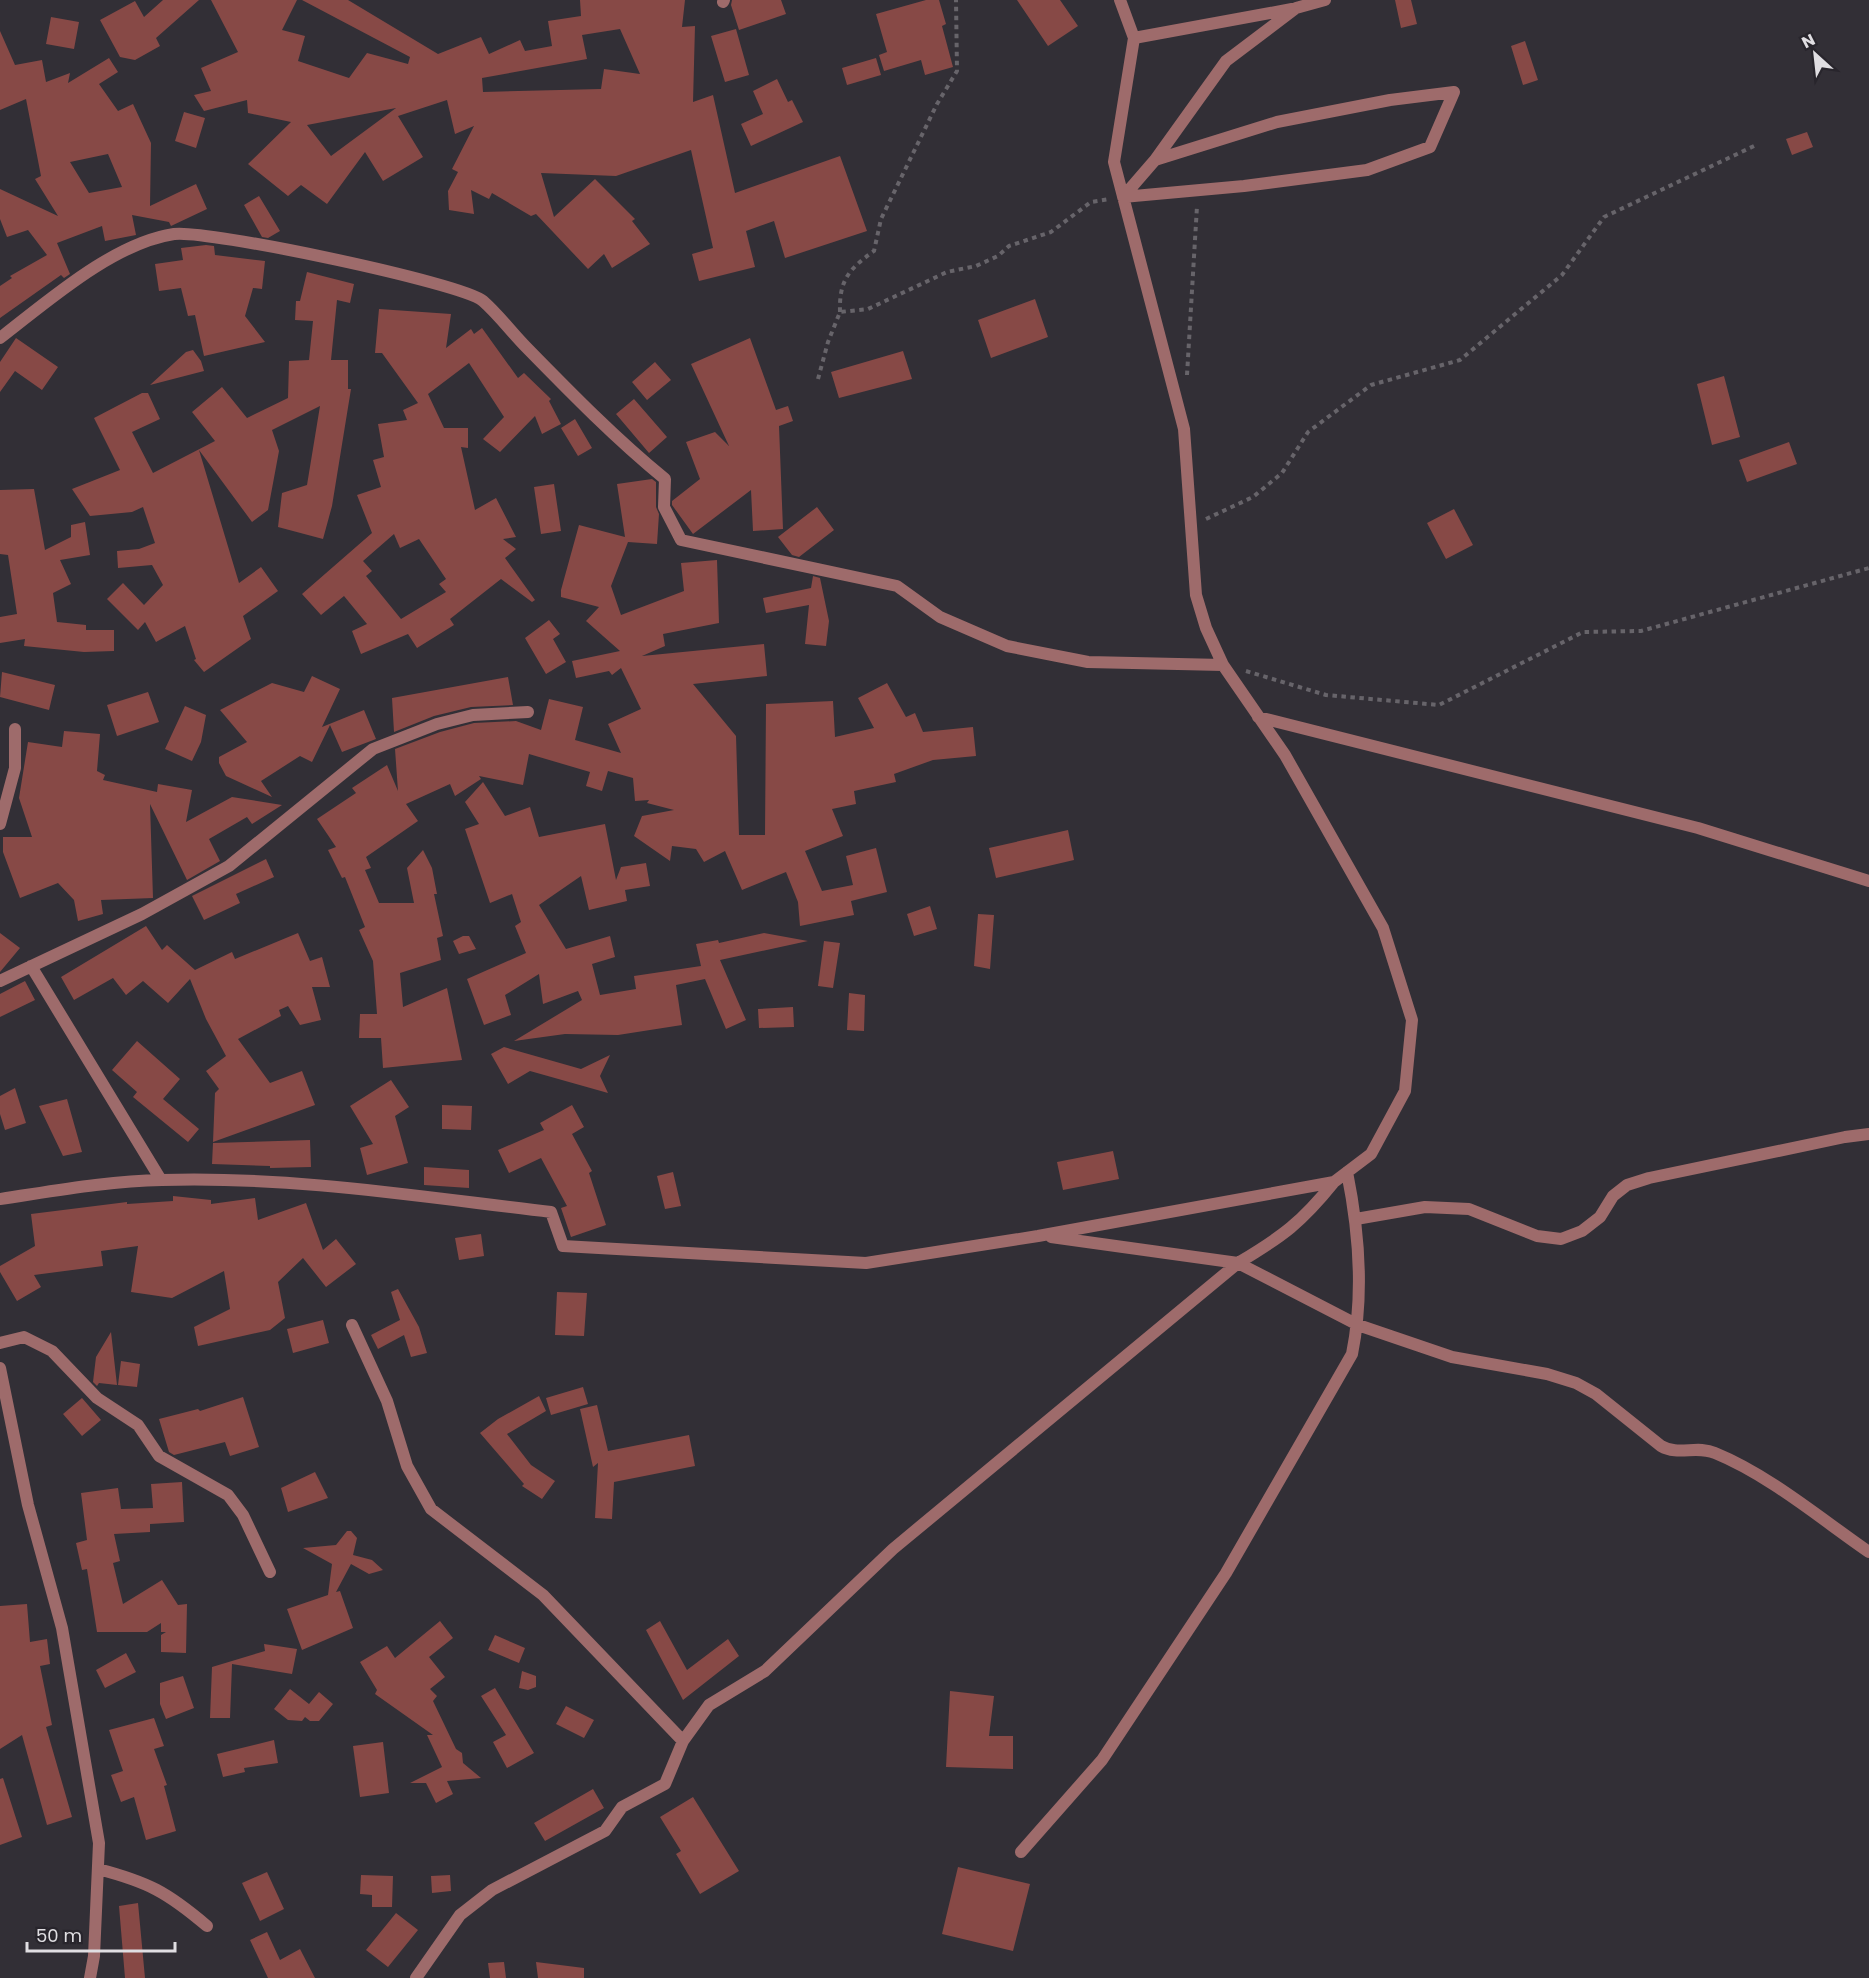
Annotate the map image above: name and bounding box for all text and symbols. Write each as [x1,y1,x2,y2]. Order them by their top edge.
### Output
north arrow [1785,24,1845,84]
text: N [1798,28,1819,54]
scale bar [27,1915,176,1953]
text: 50 m [36,1923,82,1948]

